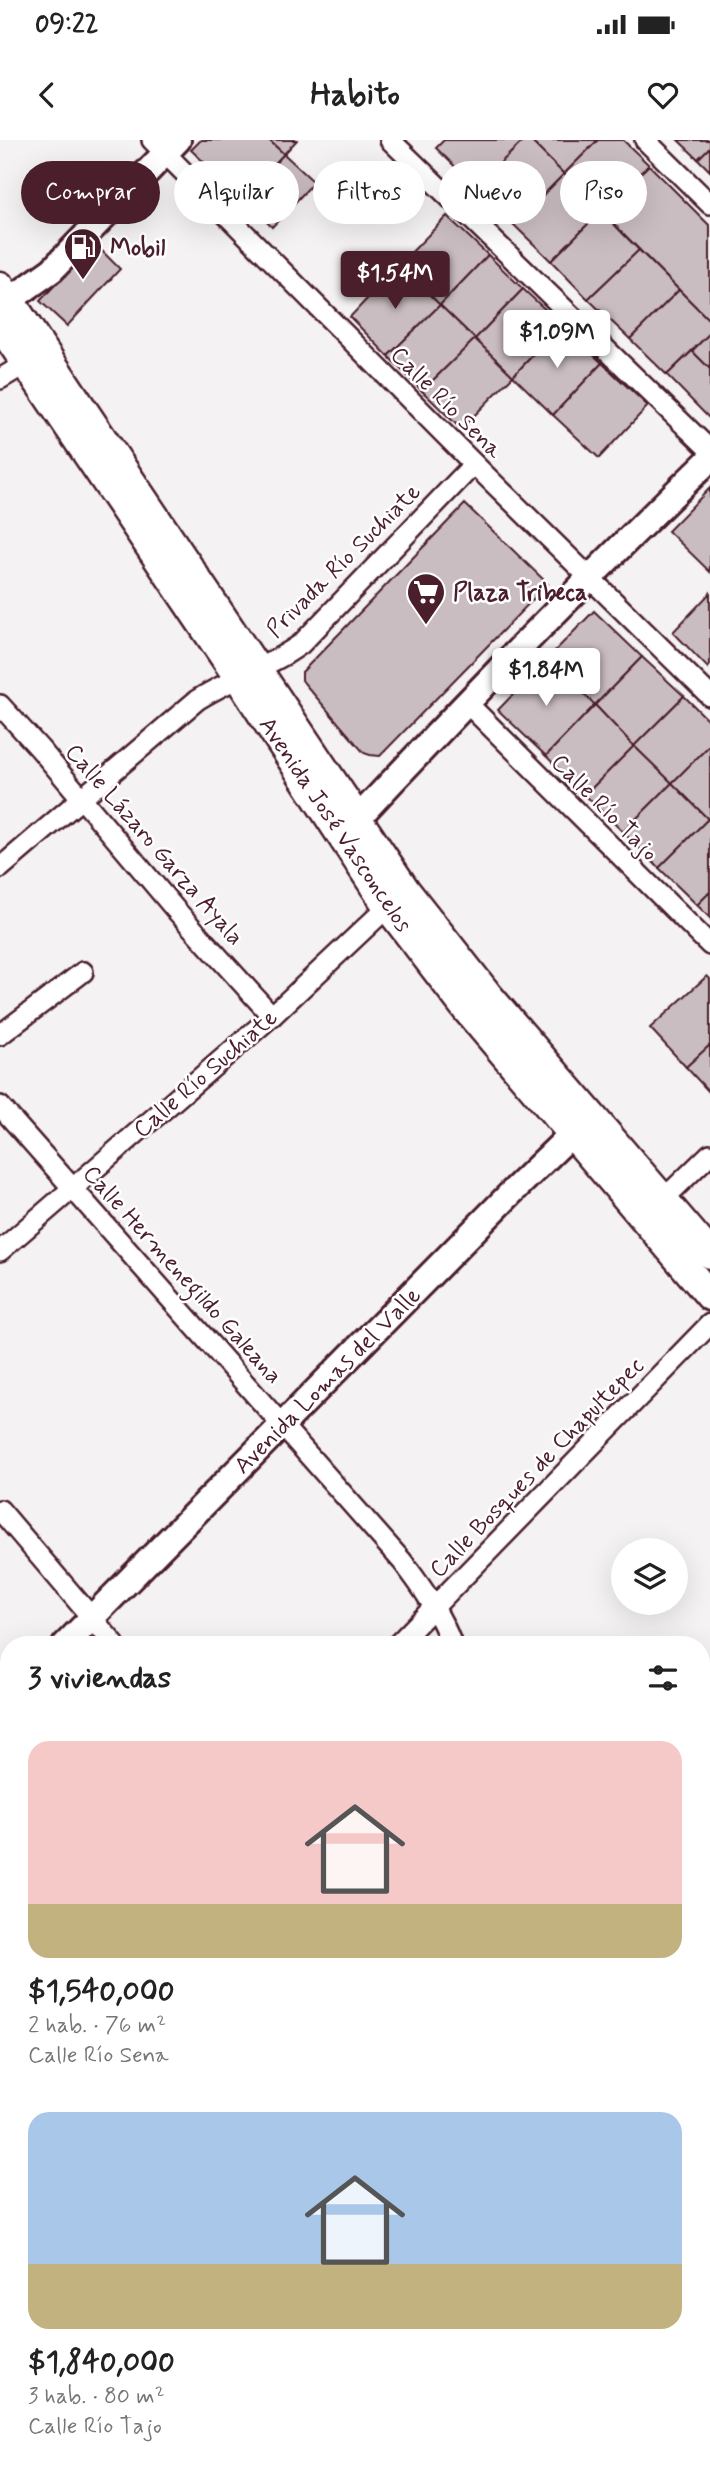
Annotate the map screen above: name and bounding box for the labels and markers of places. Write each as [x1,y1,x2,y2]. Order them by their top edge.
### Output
fuel station icon: Mobil [62,226,104,281]
place label: Mobil [110,233,166,264]
pin: $1.54M [338,251,452,311]
pin: $1.09M [500,310,614,370]
supermarket icon: Plaza Tribeca [405,571,447,626]
place label: Plaza Tribeca [453,578,587,609]
pin: $1.84M [489,648,603,708]

